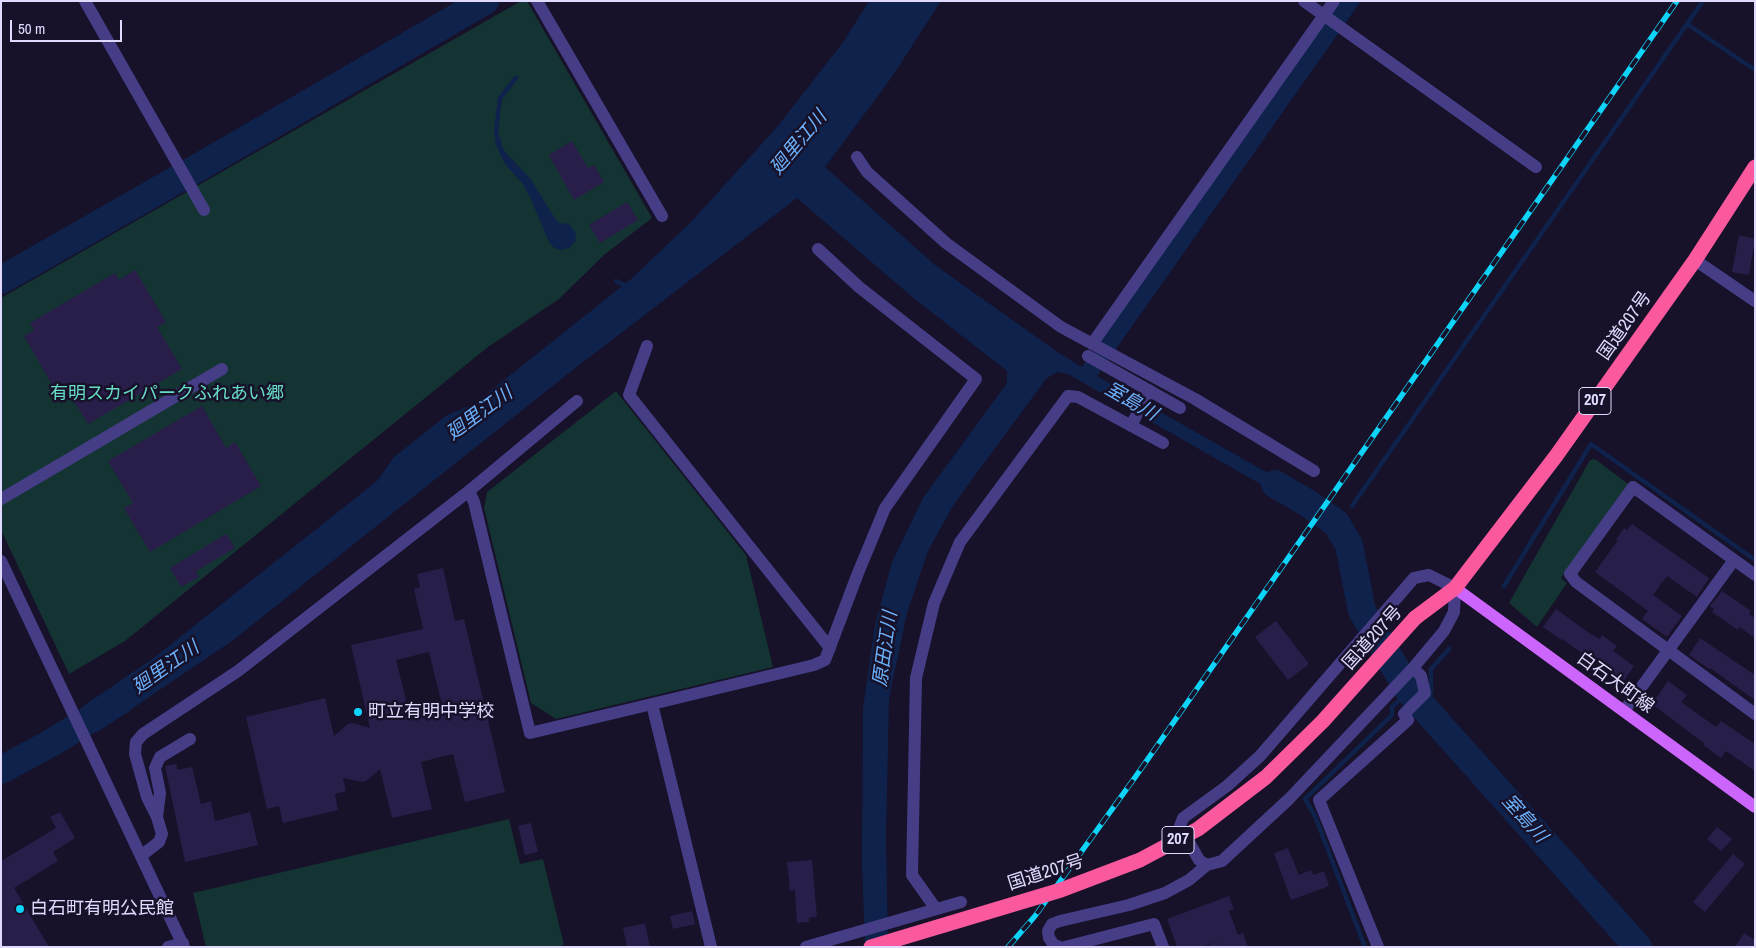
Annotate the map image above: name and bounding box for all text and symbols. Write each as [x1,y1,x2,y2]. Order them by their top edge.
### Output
scale bar [12,10,125,42]
text: 50 m [18,18,45,39]
water label: 廻里江川 [766,107,832,179]
street label: 国道207号 [1594,288,1656,364]
water label: 室島川 [1101,378,1161,426]
water label: 廻里江川 [443,382,517,446]
park label: 有明スカイパークふれあい郷 [50,383,284,405]
road number: 207 [1579,388,1611,414]
street label: 国道207号 [1339,602,1407,674]
water label: 原田江川 [869,610,903,688]
water label: 廻里江川 [128,637,204,699]
street label: 白石大町線 [1572,648,1658,718]
place label: 町立有明中学校 [368,701,494,723]
marker: 町立有明中学校 [352,706,364,718]
water label: 室島川 [1496,790,1552,848]
road number: 207 [1162,826,1194,854]
street label: 国道207号 [1005,851,1087,895]
place label: 白石町有明公民館 [30,898,174,920]
marker: 白石町有明公民館 [14,903,26,915]

